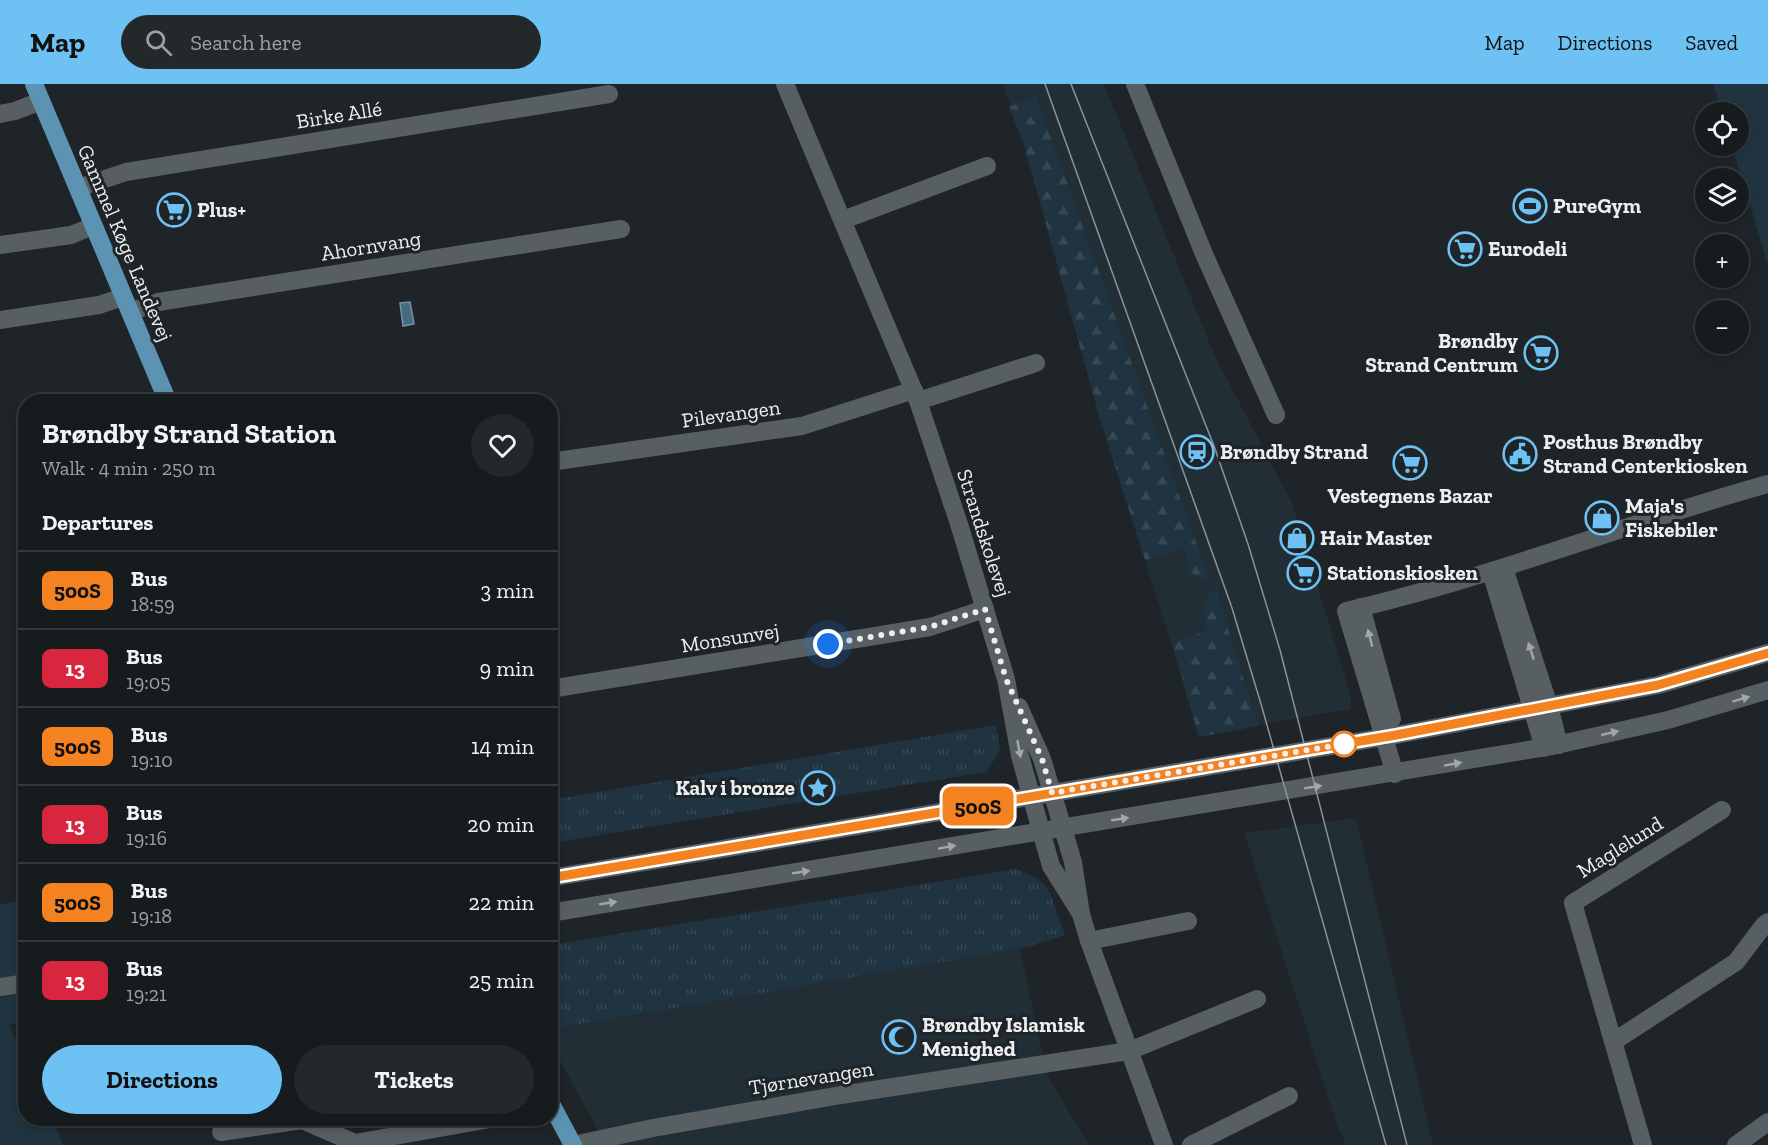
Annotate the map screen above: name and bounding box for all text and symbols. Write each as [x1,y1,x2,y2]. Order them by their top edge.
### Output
search box [121,15,541,69]
text: Map [30,26,85,59]
icon: search [142,26,175,59]
text: Search here [190,29,302,56]
text: Map [1485,30,1525,55]
text: Directions [1558,30,1652,55]
text: Saved [1685,30,1738,55]
street label: Birke Allé [294,95,384,134]
map controls [1695,102,1749,354]
button: locate [1695,102,1749,156]
street label: Gammel Køge Landevej [72,141,178,345]
button: layers [1695,168,1749,222]
sports icon: PureGym [1512,188,1548,224]
supermarket icon: Plus+ [156,192,192,228]
place label: PureGym [1553,193,1642,218]
place label: Plus+ [197,197,246,222]
street label: Ahornvang [319,225,423,266]
supermarket icon: Eurodeli [1447,231,1483,267]
button: + [1695,234,1749,288]
place label: Eurodeli [1488,236,1567,261]
button: − [1695,300,1749,354]
place label: Brøndby Strand Centrum [1365,328,1519,377]
supermarket icon: Brøndby Strand Centrum [1523,335,1559,371]
street label: Pilevangen [680,394,782,433]
button: heart [471,414,534,477]
text: Brøndby Strand Station [42,417,336,450]
place label: Posthus Brøndby Strand Centerkiosken [1543,429,1748,478]
station icon: Brøndby Strand [1179,434,1215,470]
public building icon: Posthus Brøndby Strand Centerkiosken [1502,436,1538,472]
place label: Brøndby Strand [1220,439,1368,464]
supermarket icon: Vestegnens Bazar [1392,445,1428,481]
text: Walk · 4 min · 250 m [42,456,216,480]
street label: Strandskolevej [951,466,1017,600]
place label: Vestegnens Bazar [1327,483,1493,508]
place label: Maja's Fiskebiler [1625,493,1718,542]
shop icon: Maja's Fiskebiler [1584,500,1620,536]
text: Departures [42,509,153,536]
shop icon: Hair Master [1279,520,1315,556]
place label: Hair Master [1320,525,1432,550]
supermarket icon: Stationskiosken [1286,555,1322,591]
place label: Stationskiosken [1327,560,1479,585]
text: Bus [131,565,168,592]
text: 3 min [480,577,534,604]
text: 500S [54,578,101,603]
text: 18:59 [131,592,175,616]
street label: Monsunvej [679,617,781,659]
your location [813,629,843,659]
one-way arrow [1364,629,1374,647]
one-way arrow [1526,642,1535,660]
text: Bus [126,643,163,670]
text: 9 min [480,655,534,682]
text: 13 [65,656,85,681]
text: 19:05 [126,670,171,694]
one-way arrow [1732,694,1750,703]
text: Bus [131,721,168,748]
one-way arrow [1600,728,1619,738]
unlabelled marker [1331,731,1357,757]
text: 14 min [471,733,534,760]
text: 500S [54,734,101,759]
one-way arrow [1015,740,1024,759]
text: 19:10 [131,748,173,772]
one-way arrow [1443,759,1462,768]
place icon: Kalv i bronze [800,770,836,806]
place label: Kalv i bronze [675,775,795,800]
one-way arrow [1303,783,1322,792]
line badge: 500S [936,786,1020,826]
text: 500S [955,794,1001,819]
text: Bus [126,799,163,826]
street label: Maglelund [1572,810,1668,883]
text: 20 min [467,811,534,838]
text: 13 [65,812,85,837]
one-way arrow [1111,814,1130,823]
text: 19:16 [126,826,167,850]
one-way arrow [938,843,957,852]
one-way arrow [791,867,810,876]
text: Bus [131,877,168,904]
text: 22 min [469,889,534,916]
text: 500S [54,890,101,915]
one-way arrow [599,898,618,907]
text: 19:18 [131,904,172,928]
text: Bus [126,955,163,982]
text: 25 min [469,967,534,994]
text: 13 [65,968,85,993]
text: 19:21 [126,982,167,1006]
place label: Brøndby Islamisk Menighed [922,1012,1085,1061]
mosque icon: Brøndby Islamisk Menighed [881,1019,917,1055]
button: Directions [42,1045,282,1114]
button: Tickets [294,1045,534,1114]
street label: Tjørnevangen [747,1055,875,1101]

